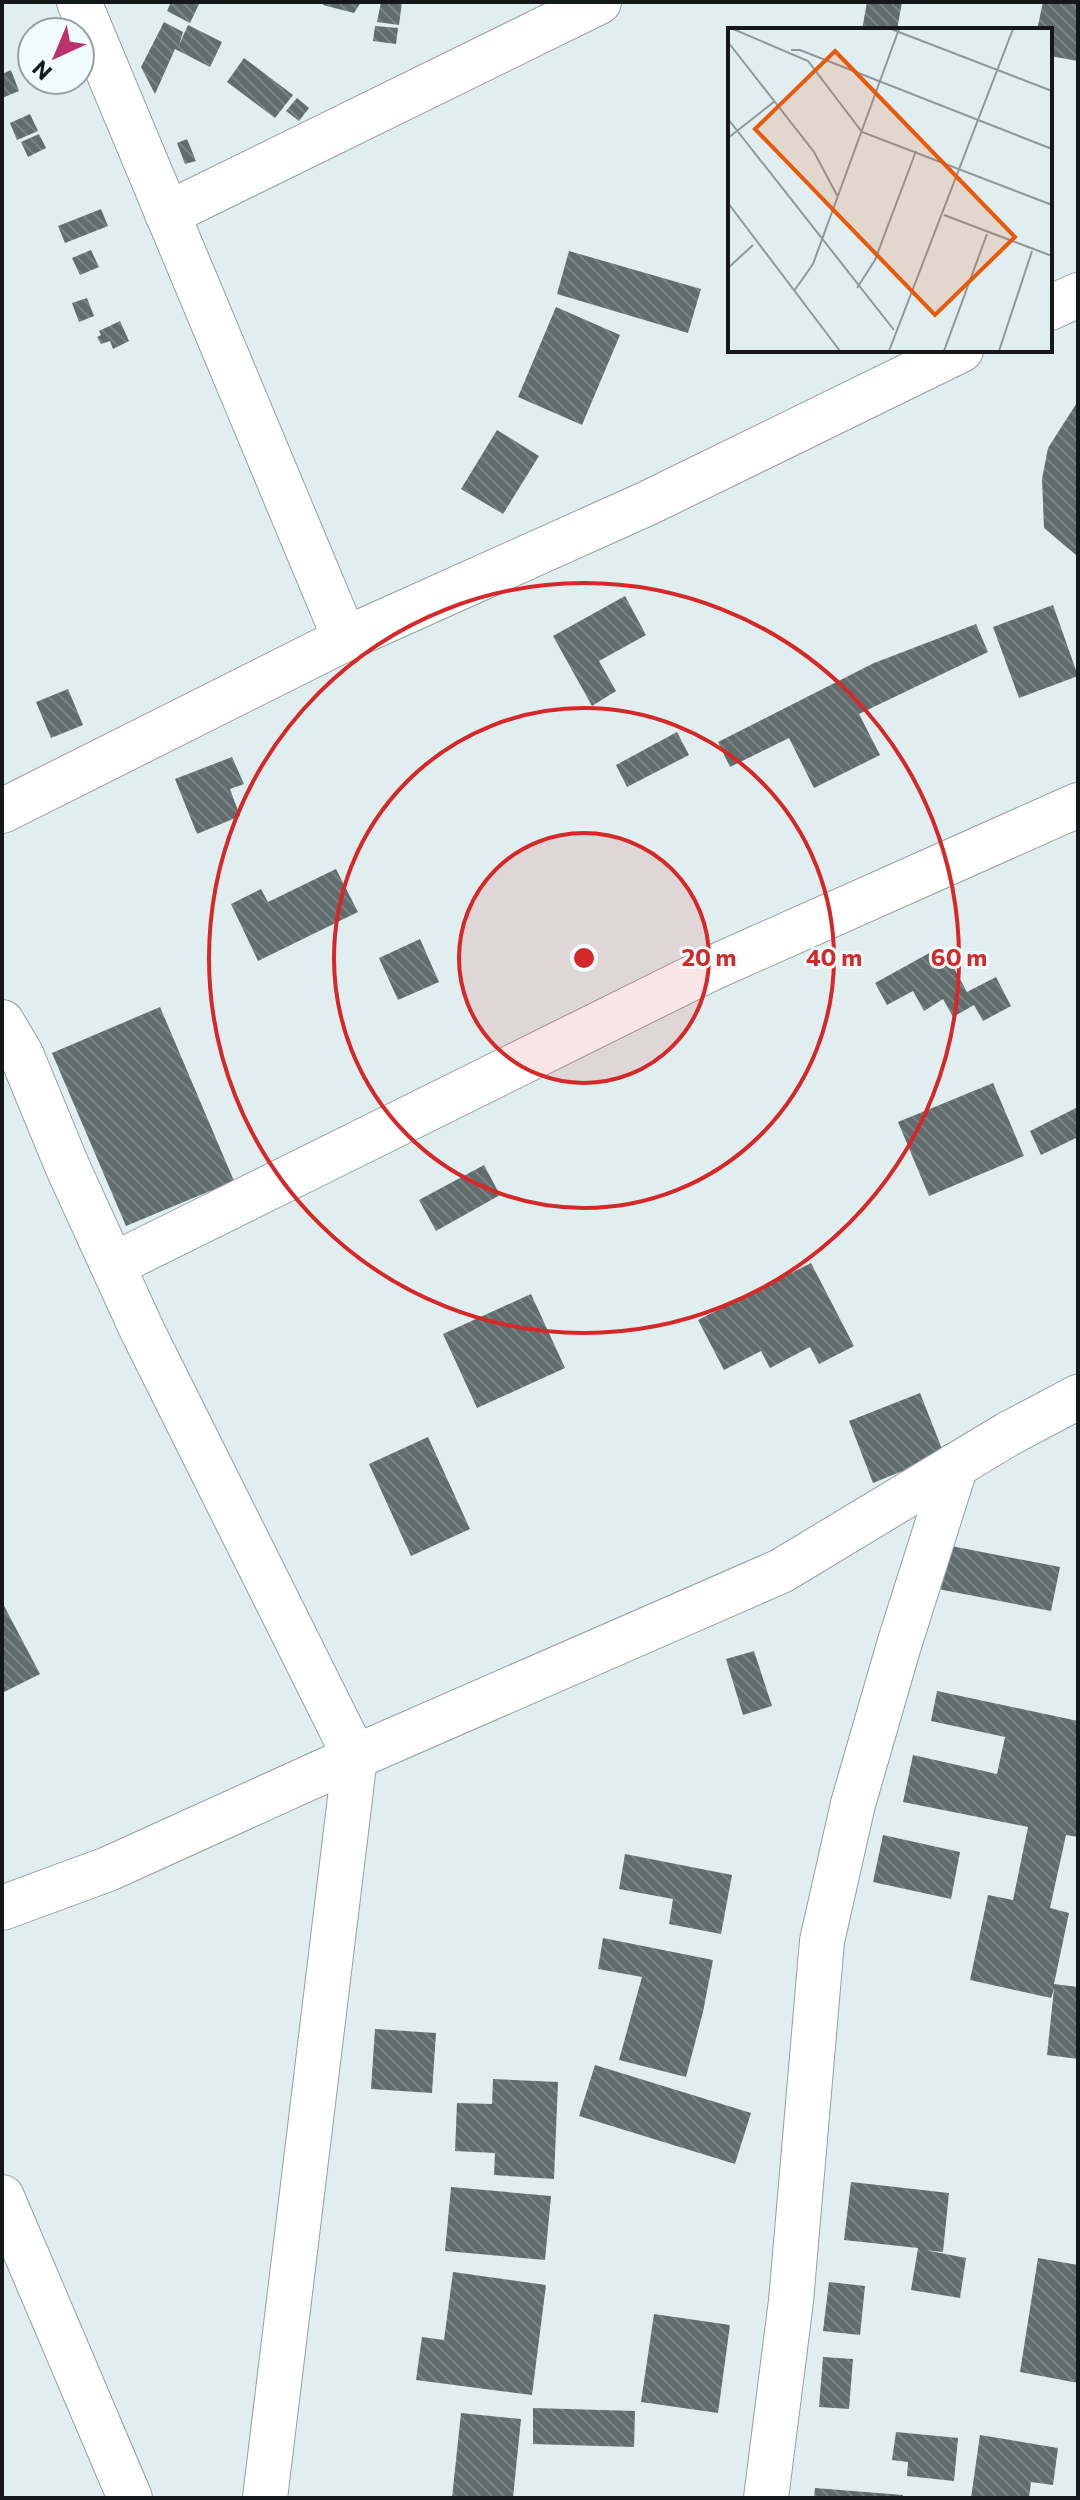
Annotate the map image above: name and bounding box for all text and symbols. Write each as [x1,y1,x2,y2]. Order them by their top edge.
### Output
north arrow [16,16,96,96]
inset map [728,28,1052,352]
text: N [26,55,57,86]
text: 20 m [682,942,736,971]
text: 40 m [806,942,862,971]
text: 60 m [931,942,987,971]
centre of rings [570,944,598,972]

